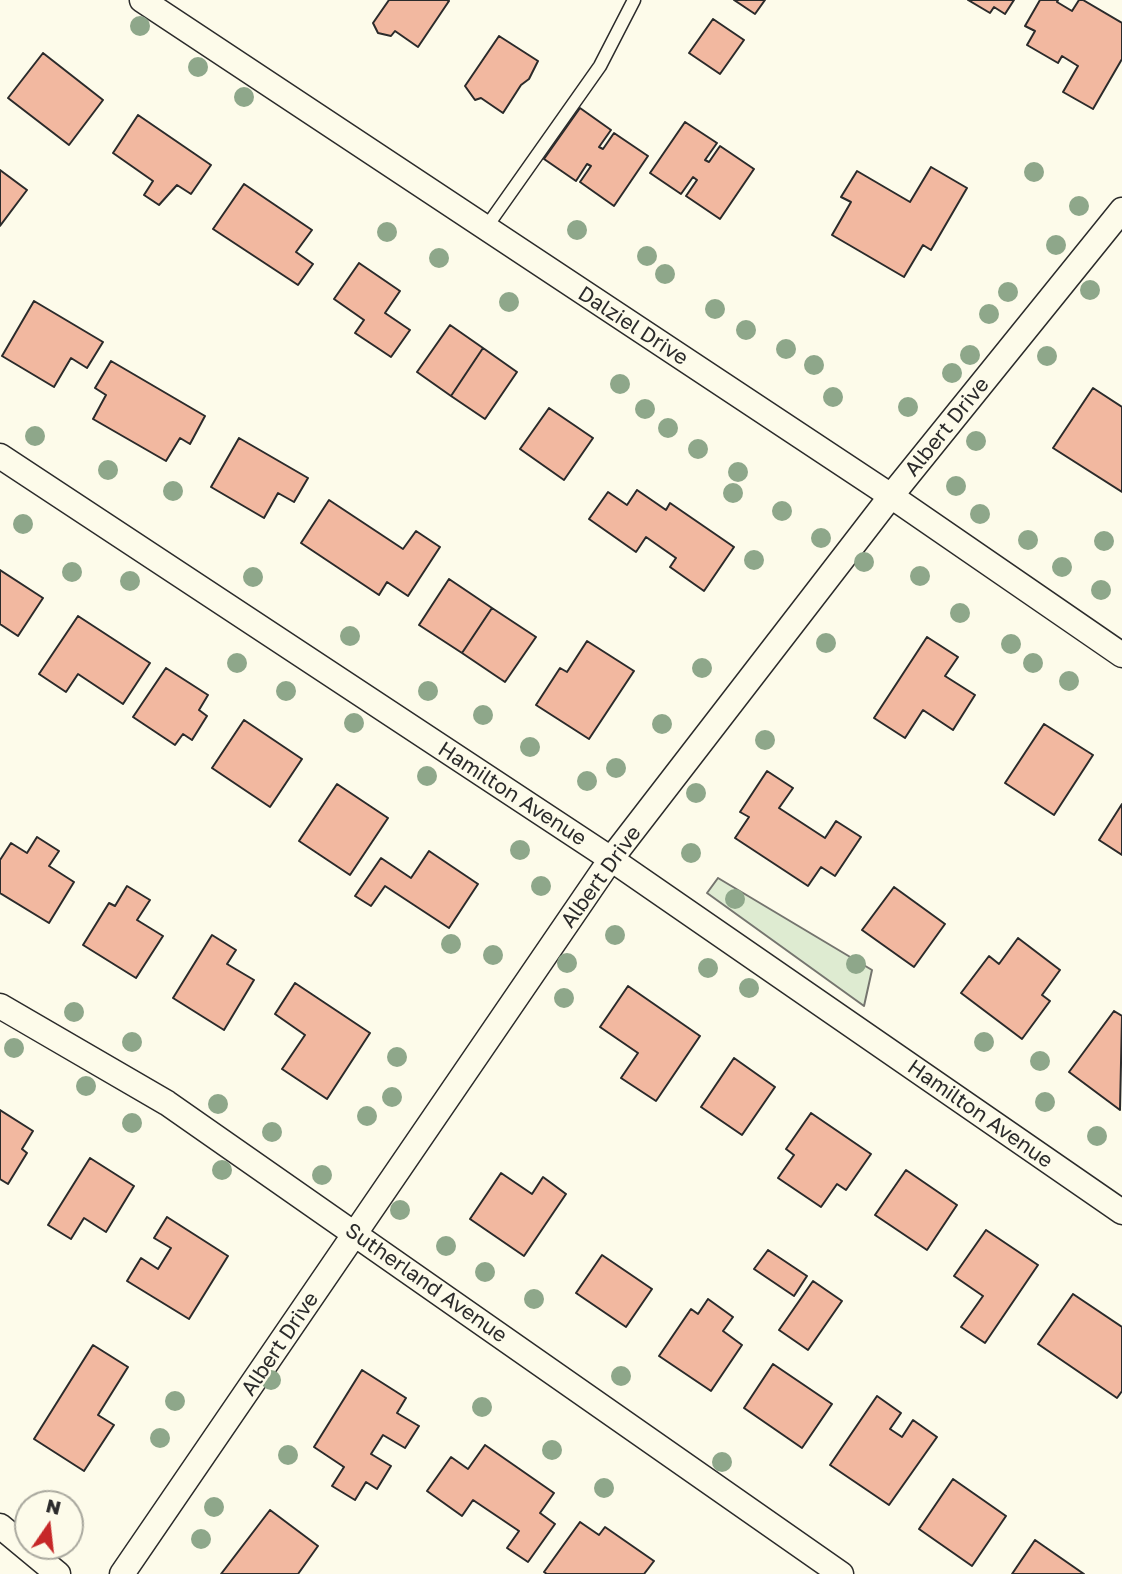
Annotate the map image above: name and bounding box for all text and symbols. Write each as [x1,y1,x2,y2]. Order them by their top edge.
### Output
street label: Dalziel Drive [573,281,693,371]
street label: Albert Drive [900,373,994,481]
street label: Hamilton Avenue [433,737,591,851]
street label: Albert Drive [556,821,646,933]
street label: Hamilton Avenue [902,1054,1058,1174]
street label: Sutherland Avenue [340,1218,512,1348]
street label: Albert Drive [236,1287,324,1401]
north arrow [14,1490,84,1560]
text: N [44,1493,64,1519]

